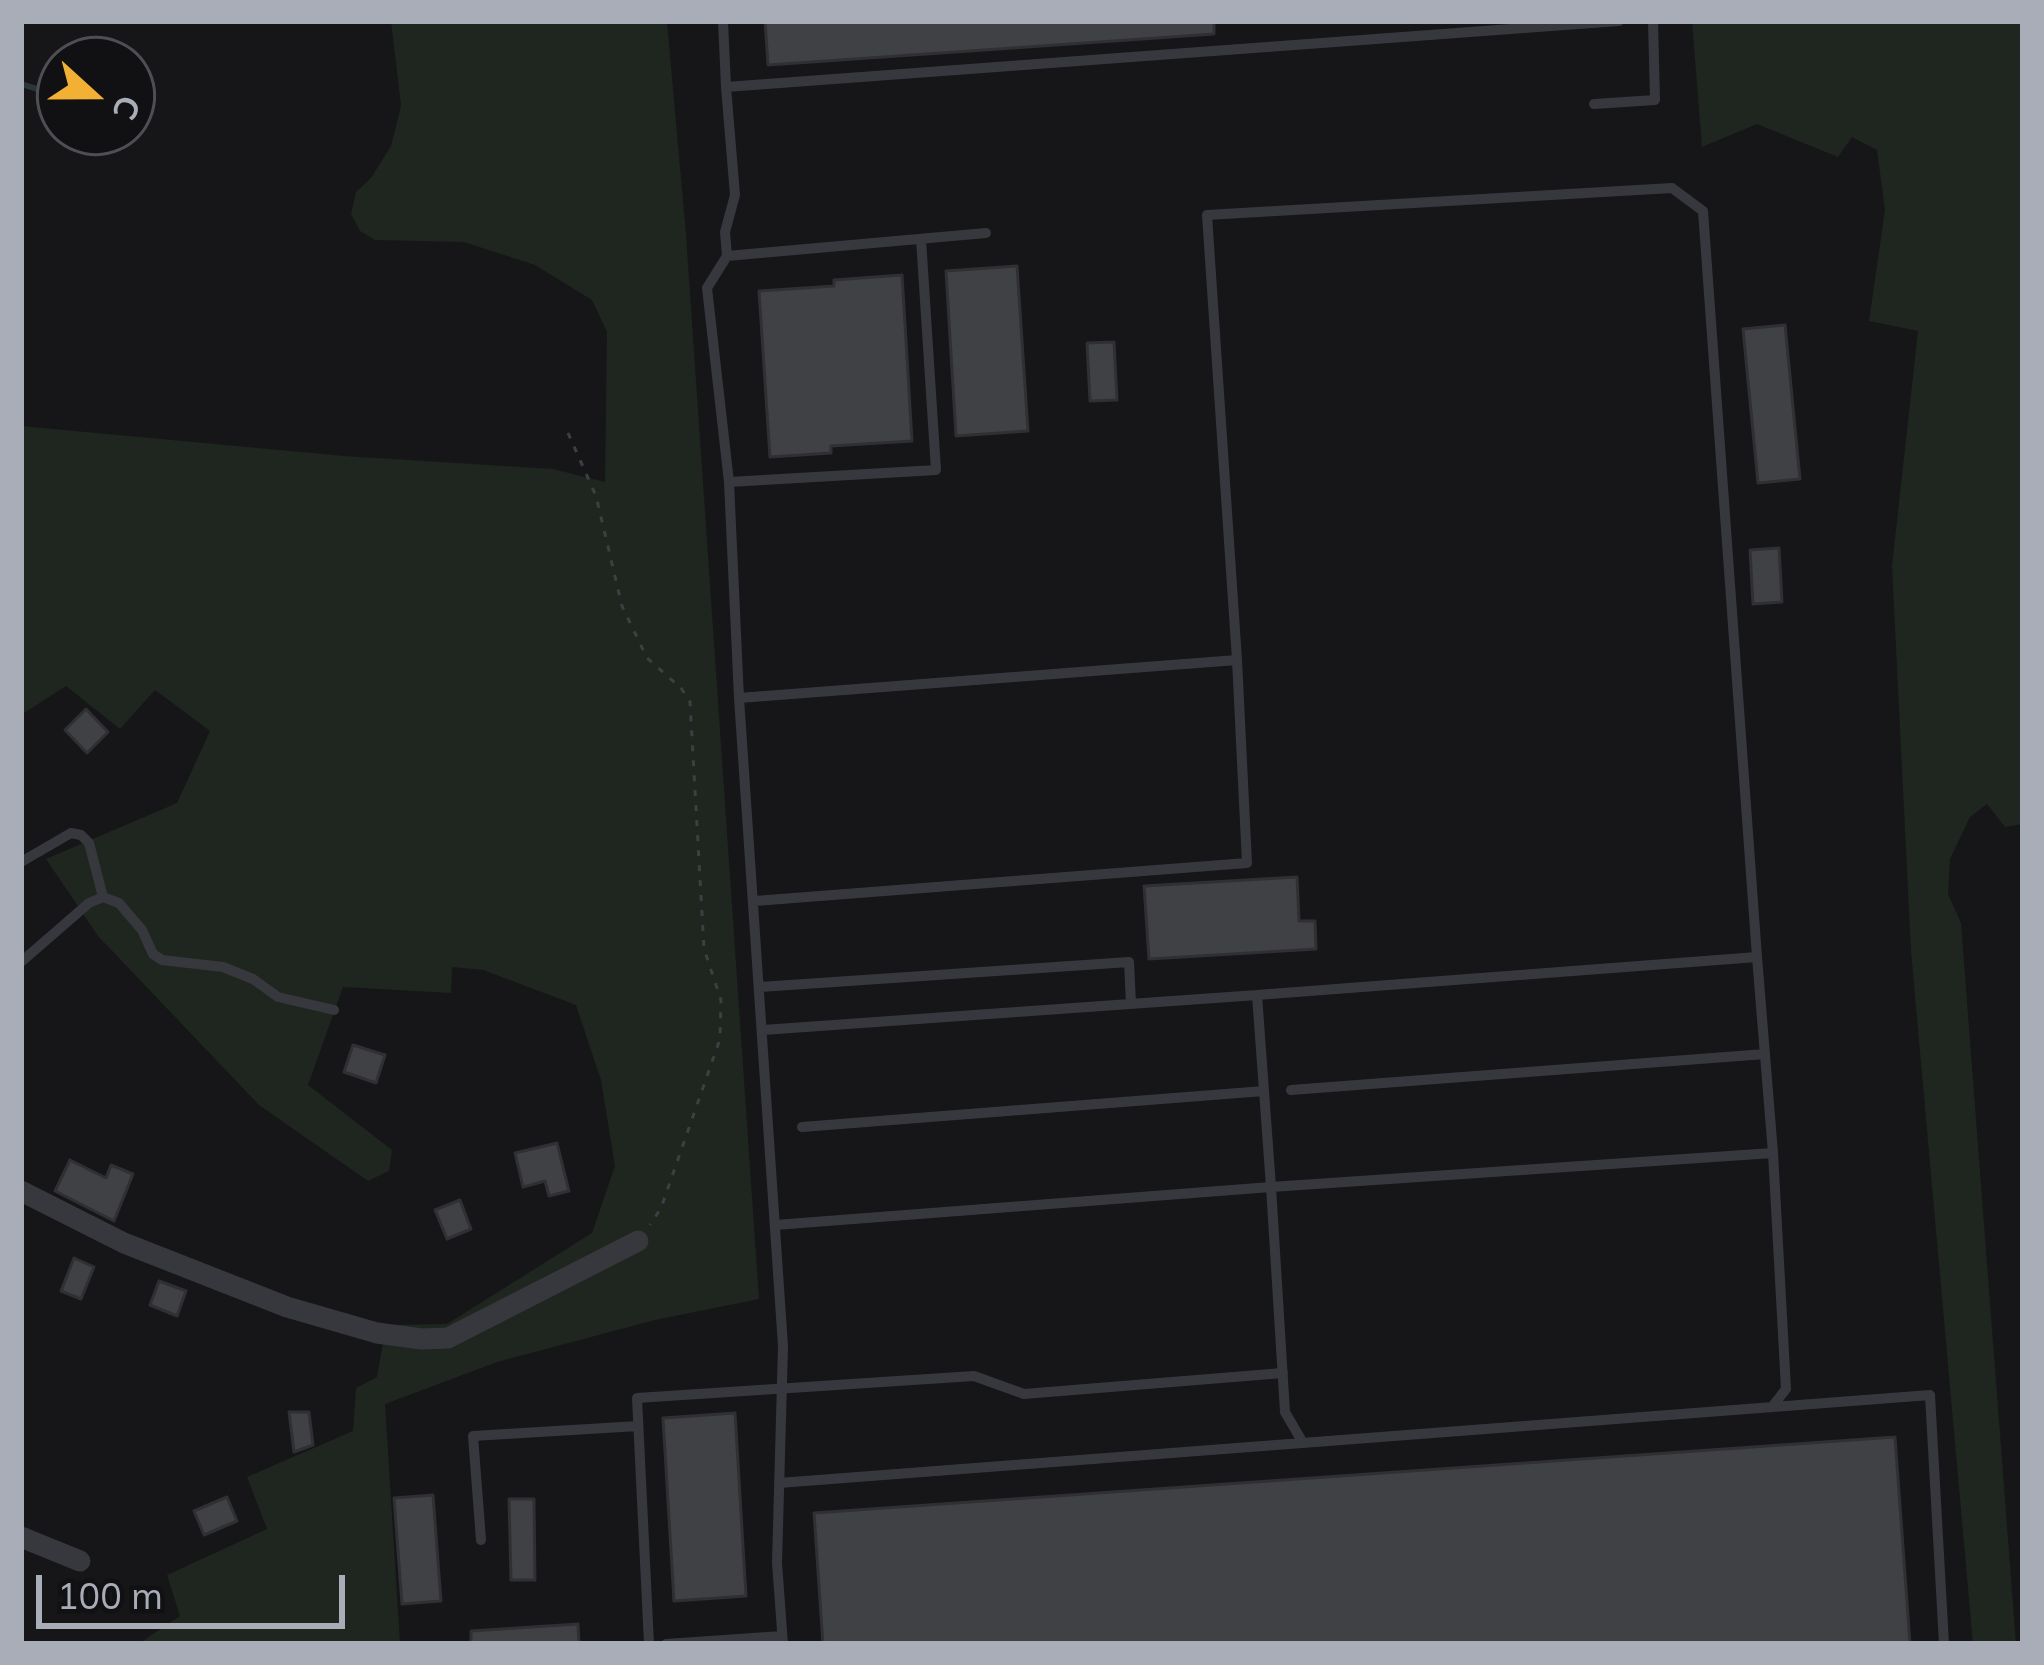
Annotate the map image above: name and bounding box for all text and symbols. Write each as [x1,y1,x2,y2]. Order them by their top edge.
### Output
north arrow [36,36,156,156]
text: С [104,90,150,126]
scale bar [42,1551,351,1625]
text: 100 m [57,1573,163,1618]

